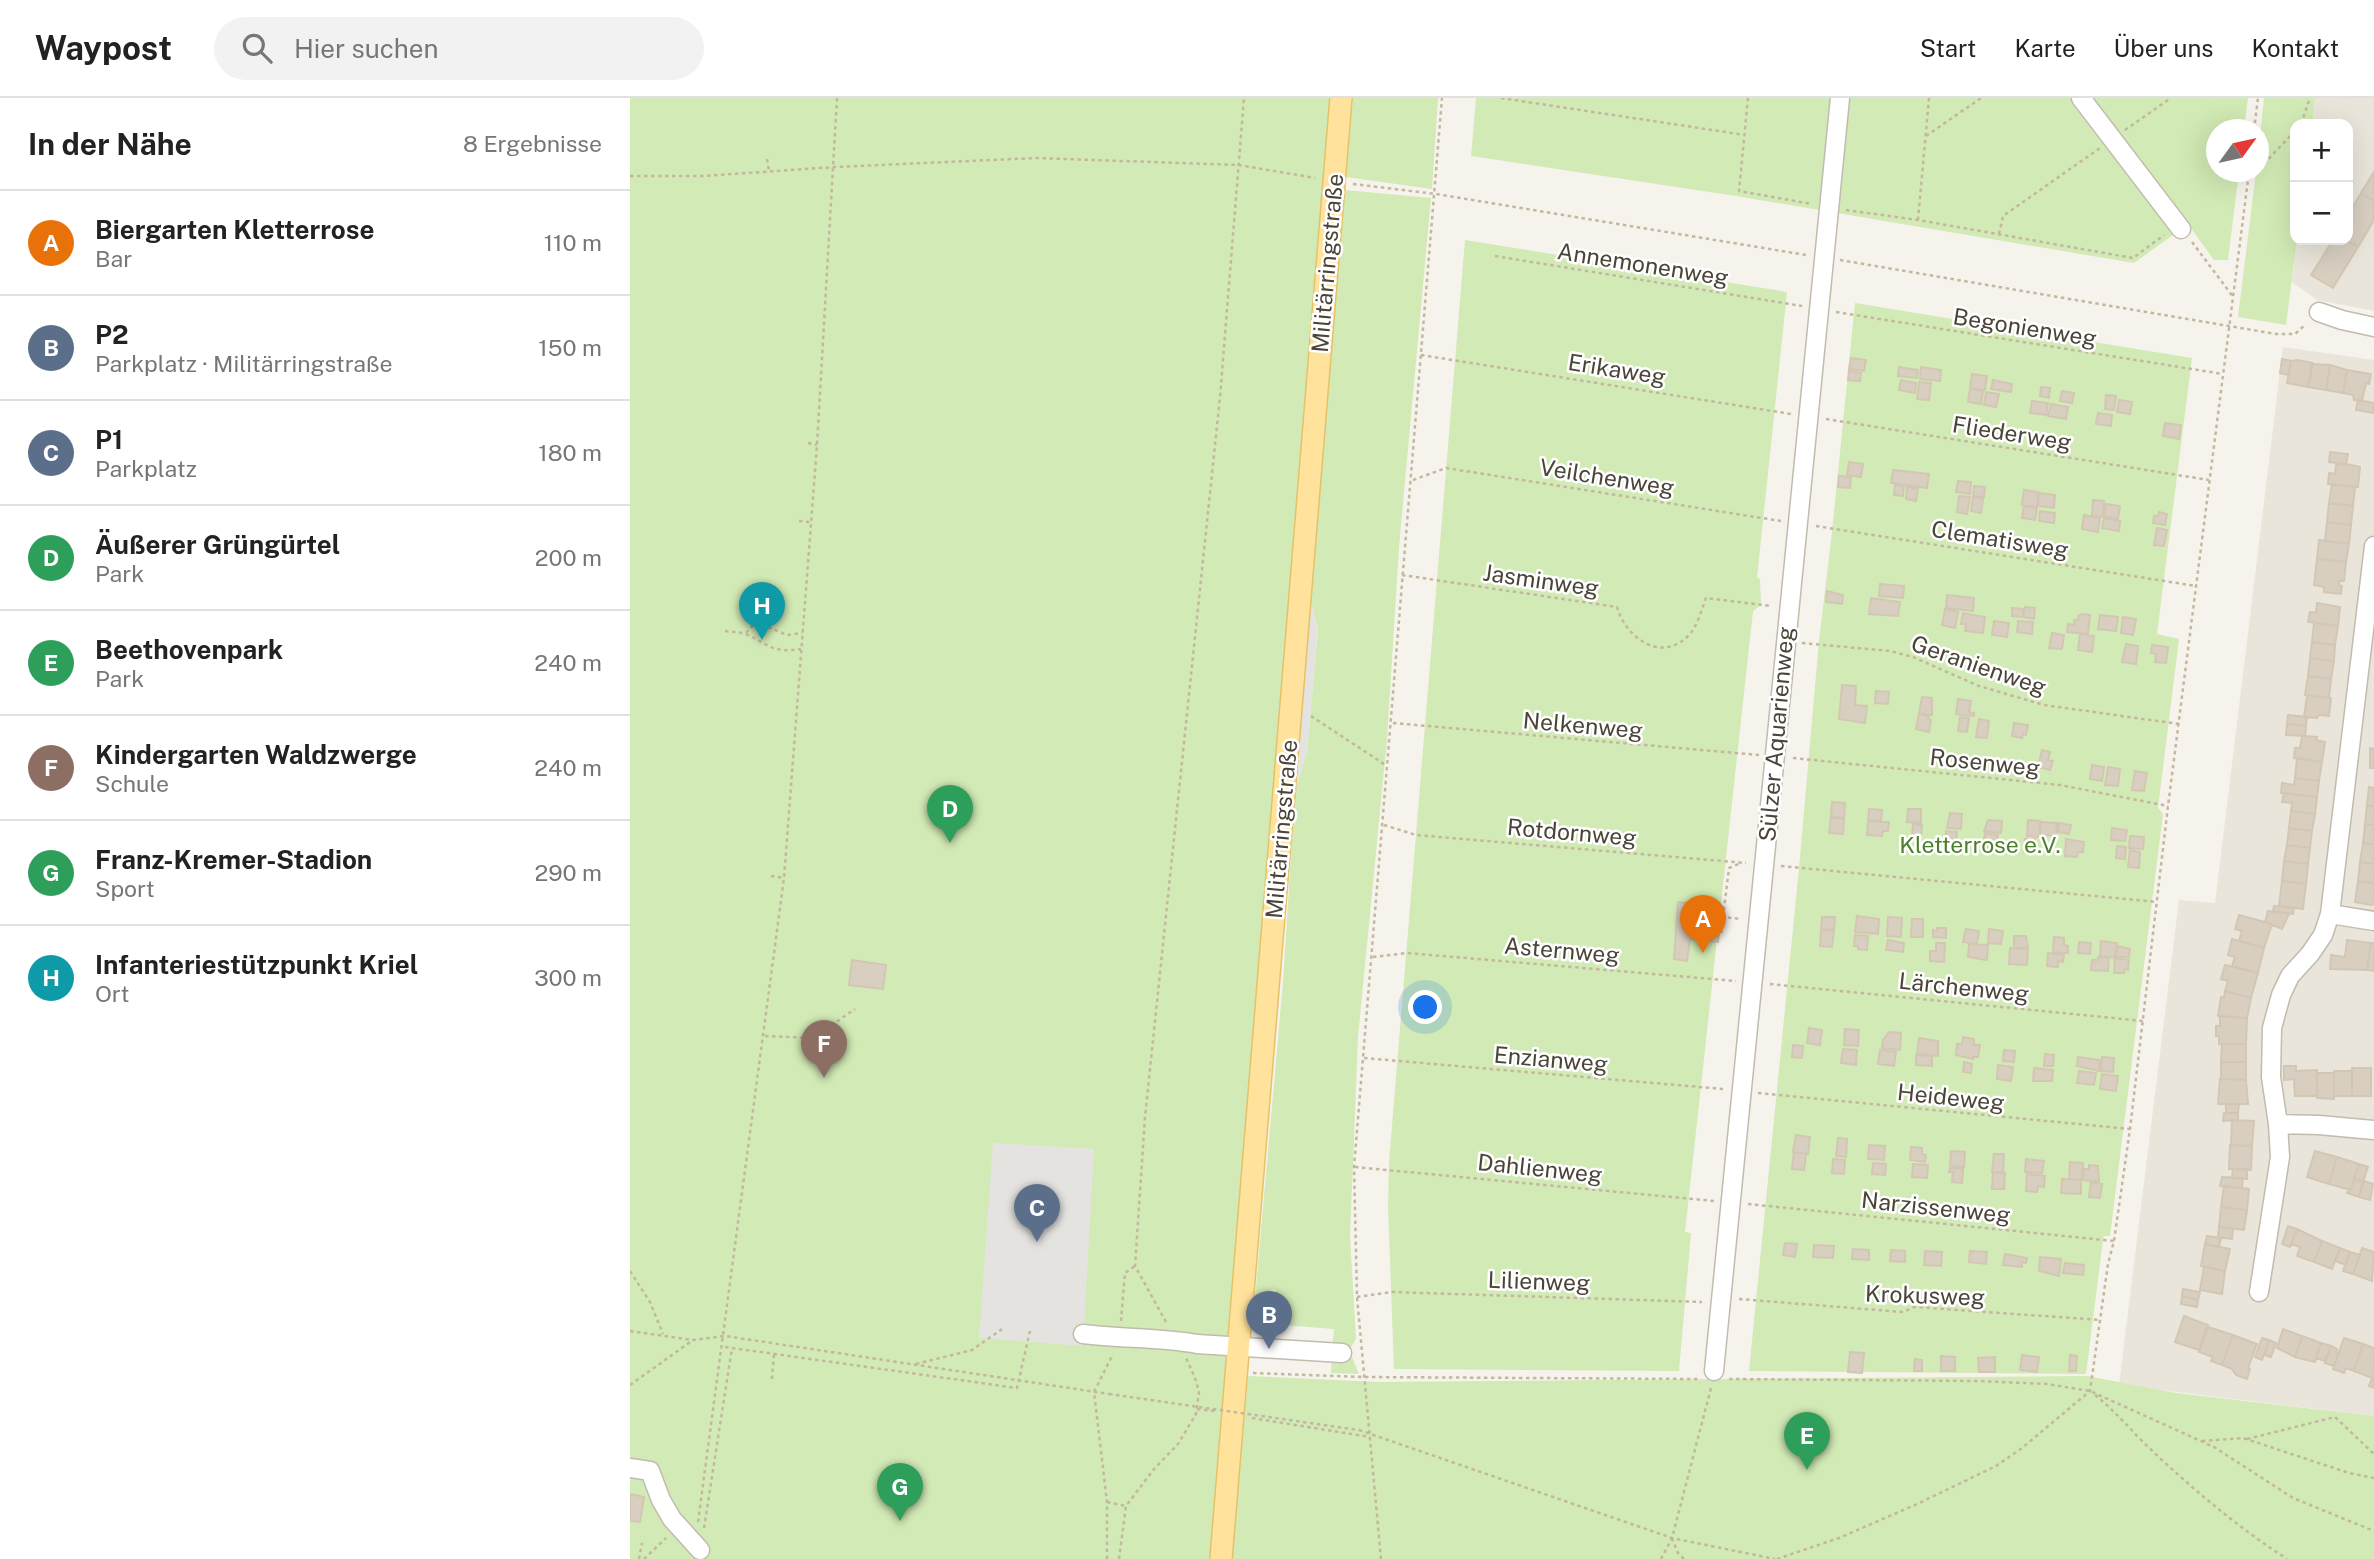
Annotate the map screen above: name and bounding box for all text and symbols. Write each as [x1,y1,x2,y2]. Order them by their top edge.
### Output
search box [214,17,704,80]
text: Waypost [35,29,172,67]
icon: search [238,29,276,67]
text: Hier suchen [294,33,438,64]
text: Start [1920,34,1976,62]
text: Karte [2014,34,2076,62]
text: Über uns [2114,34,2213,62]
text: Kontakt [2251,34,2339,62]
north arrow [2206,119,2269,182]
map controls [2290,119,2353,245]
button: + [2290,119,2353,182]
text: In der Nähe [28,126,192,162]
text: 8 Ergebnisse [463,130,602,157]
street label: Militärringstraße [1306,172,1348,354]
button: − [2290,182,2353,245]
text: Biergarten Kletterrose [95,214,374,245]
text: A [43,229,59,256]
text: 110 m [544,229,602,256]
street label: Annemonenweg [1555,237,1731,291]
text: Bar [95,245,132,272]
street label: Begonienweg [1951,302,2099,352]
text: P2 [95,319,128,350]
text: B [43,334,59,361]
text: 150 m [538,334,602,361]
street label: Erikaweg [1566,348,1668,390]
text: Parkplatz · Militärringstraße [95,350,393,377]
street label: Fliederweg [1950,410,2074,456]
text: P1 [95,424,123,455]
text: C [43,439,59,466]
text: 180 m [538,439,602,466]
street label: Veilchenweg [1538,453,1676,501]
text: Parkplatz [95,455,197,482]
street label: Clematisweg [1929,515,2071,563]
text: Äußerer Grüngürtel [95,529,340,560]
text: D [43,544,59,571]
text: 200 m [535,544,602,571]
street label: Jasminweg [1481,559,1601,601]
text: Park [95,560,144,587]
pin: H [739,582,785,640]
street label: Sülzer Aquarienweg [1753,625,1799,843]
street label: Geranienweg [1908,629,2050,701]
text: Beethovenpark [95,634,283,665]
text: E [44,649,58,676]
text: 240 m [534,649,602,676]
text: Park [95,665,144,692]
street label: Nelkenweg [1522,706,1644,744]
street label: Militärringstraße [1260,738,1302,920]
text: Kindergarten Waldzwerge [95,739,417,770]
street label: Rosenweg [1929,743,2041,781]
text: F [44,754,58,781]
text: 240 m [534,754,602,781]
text: Schule [95,770,169,797]
pin: D [927,785,973,843]
street label: Rotdornweg [1506,813,1638,851]
park label: Kletterrose e.V. [1899,831,2061,858]
text: Franz-Kremer-Stadion [95,844,372,875]
text: G [42,859,60,886]
text: 290 m [535,859,602,886]
text: Sport [95,875,155,902]
pin: A [1680,895,1726,953]
street label: Asternweg [1503,932,1621,968]
text: Infanteriestützpunkt Kriel [95,949,418,980]
text: H [42,964,60,991]
text: 300 m [534,964,602,991]
street label: Lärchenweg [1897,967,2031,1007]
text: Ort [95,980,129,1007]
your location [1408,990,1442,1024]
pin: F [801,1020,847,1078]
street label: Enzianweg [1493,1041,1609,1077]
street label: Heideweg [1896,1078,2006,1116]
street label: Dahlienweg [1476,1148,1604,1188]
pin: C [1014,1184,1060,1242]
street label: Narzissenweg [1860,1186,2012,1228]
street label: Lilienweg [1487,1266,1591,1296]
street label: Krokusweg [1865,1279,1985,1311]
pin: B [1246,1291,1292,1349]
pin: E [1784,1412,1830,1470]
pin: G [877,1463,923,1521]

